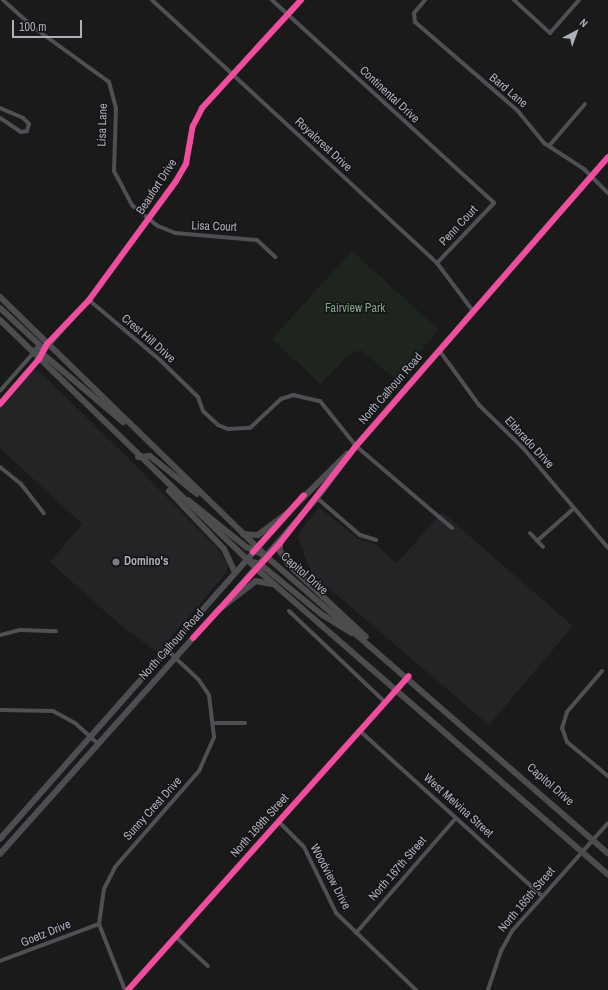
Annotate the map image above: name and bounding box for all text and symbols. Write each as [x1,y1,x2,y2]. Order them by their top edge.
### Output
scale bar [14,12,84,38]
north arrow [556,12,596,52]
text: N [577,16,591,30]
text: 100 m [19,19,46,35]
street label: Continental Drive [356,64,422,126]
street label: Bard Lane [486,71,530,111]
street label: Lisa Lane [95,103,111,147]
street label: Royalcrest Drive [291,115,355,175]
street label: Beaufort Drive [134,156,180,218]
street label: Penn Court [437,203,481,249]
street label: Lisa Court [191,219,237,235]
park label: Fairview Park [325,302,385,316]
street label: Crest Hill Drive [118,312,178,366]
street label: North Calhoun Road [356,350,426,428]
street label: Eldorado Drive [501,414,557,472]
street label: Capitol Drive [278,550,330,598]
place label: Domino's [124,555,168,569]
marker: Domino's [111,557,121,567]
street label: North Calhoun Road [137,607,207,683]
street label: Capitol Drive [524,761,576,809]
street label: West Melvina Street [420,771,496,841]
street label: Sunny Crest Drive [121,774,185,844]
street label: North 169th Street [228,791,292,861]
street label: North 167th Street [366,834,430,904]
street label: Woodview Drive [307,842,353,912]
street label: North 165th Street [496,865,558,935]
street label: Goetz Drive [19,917,73,951]

